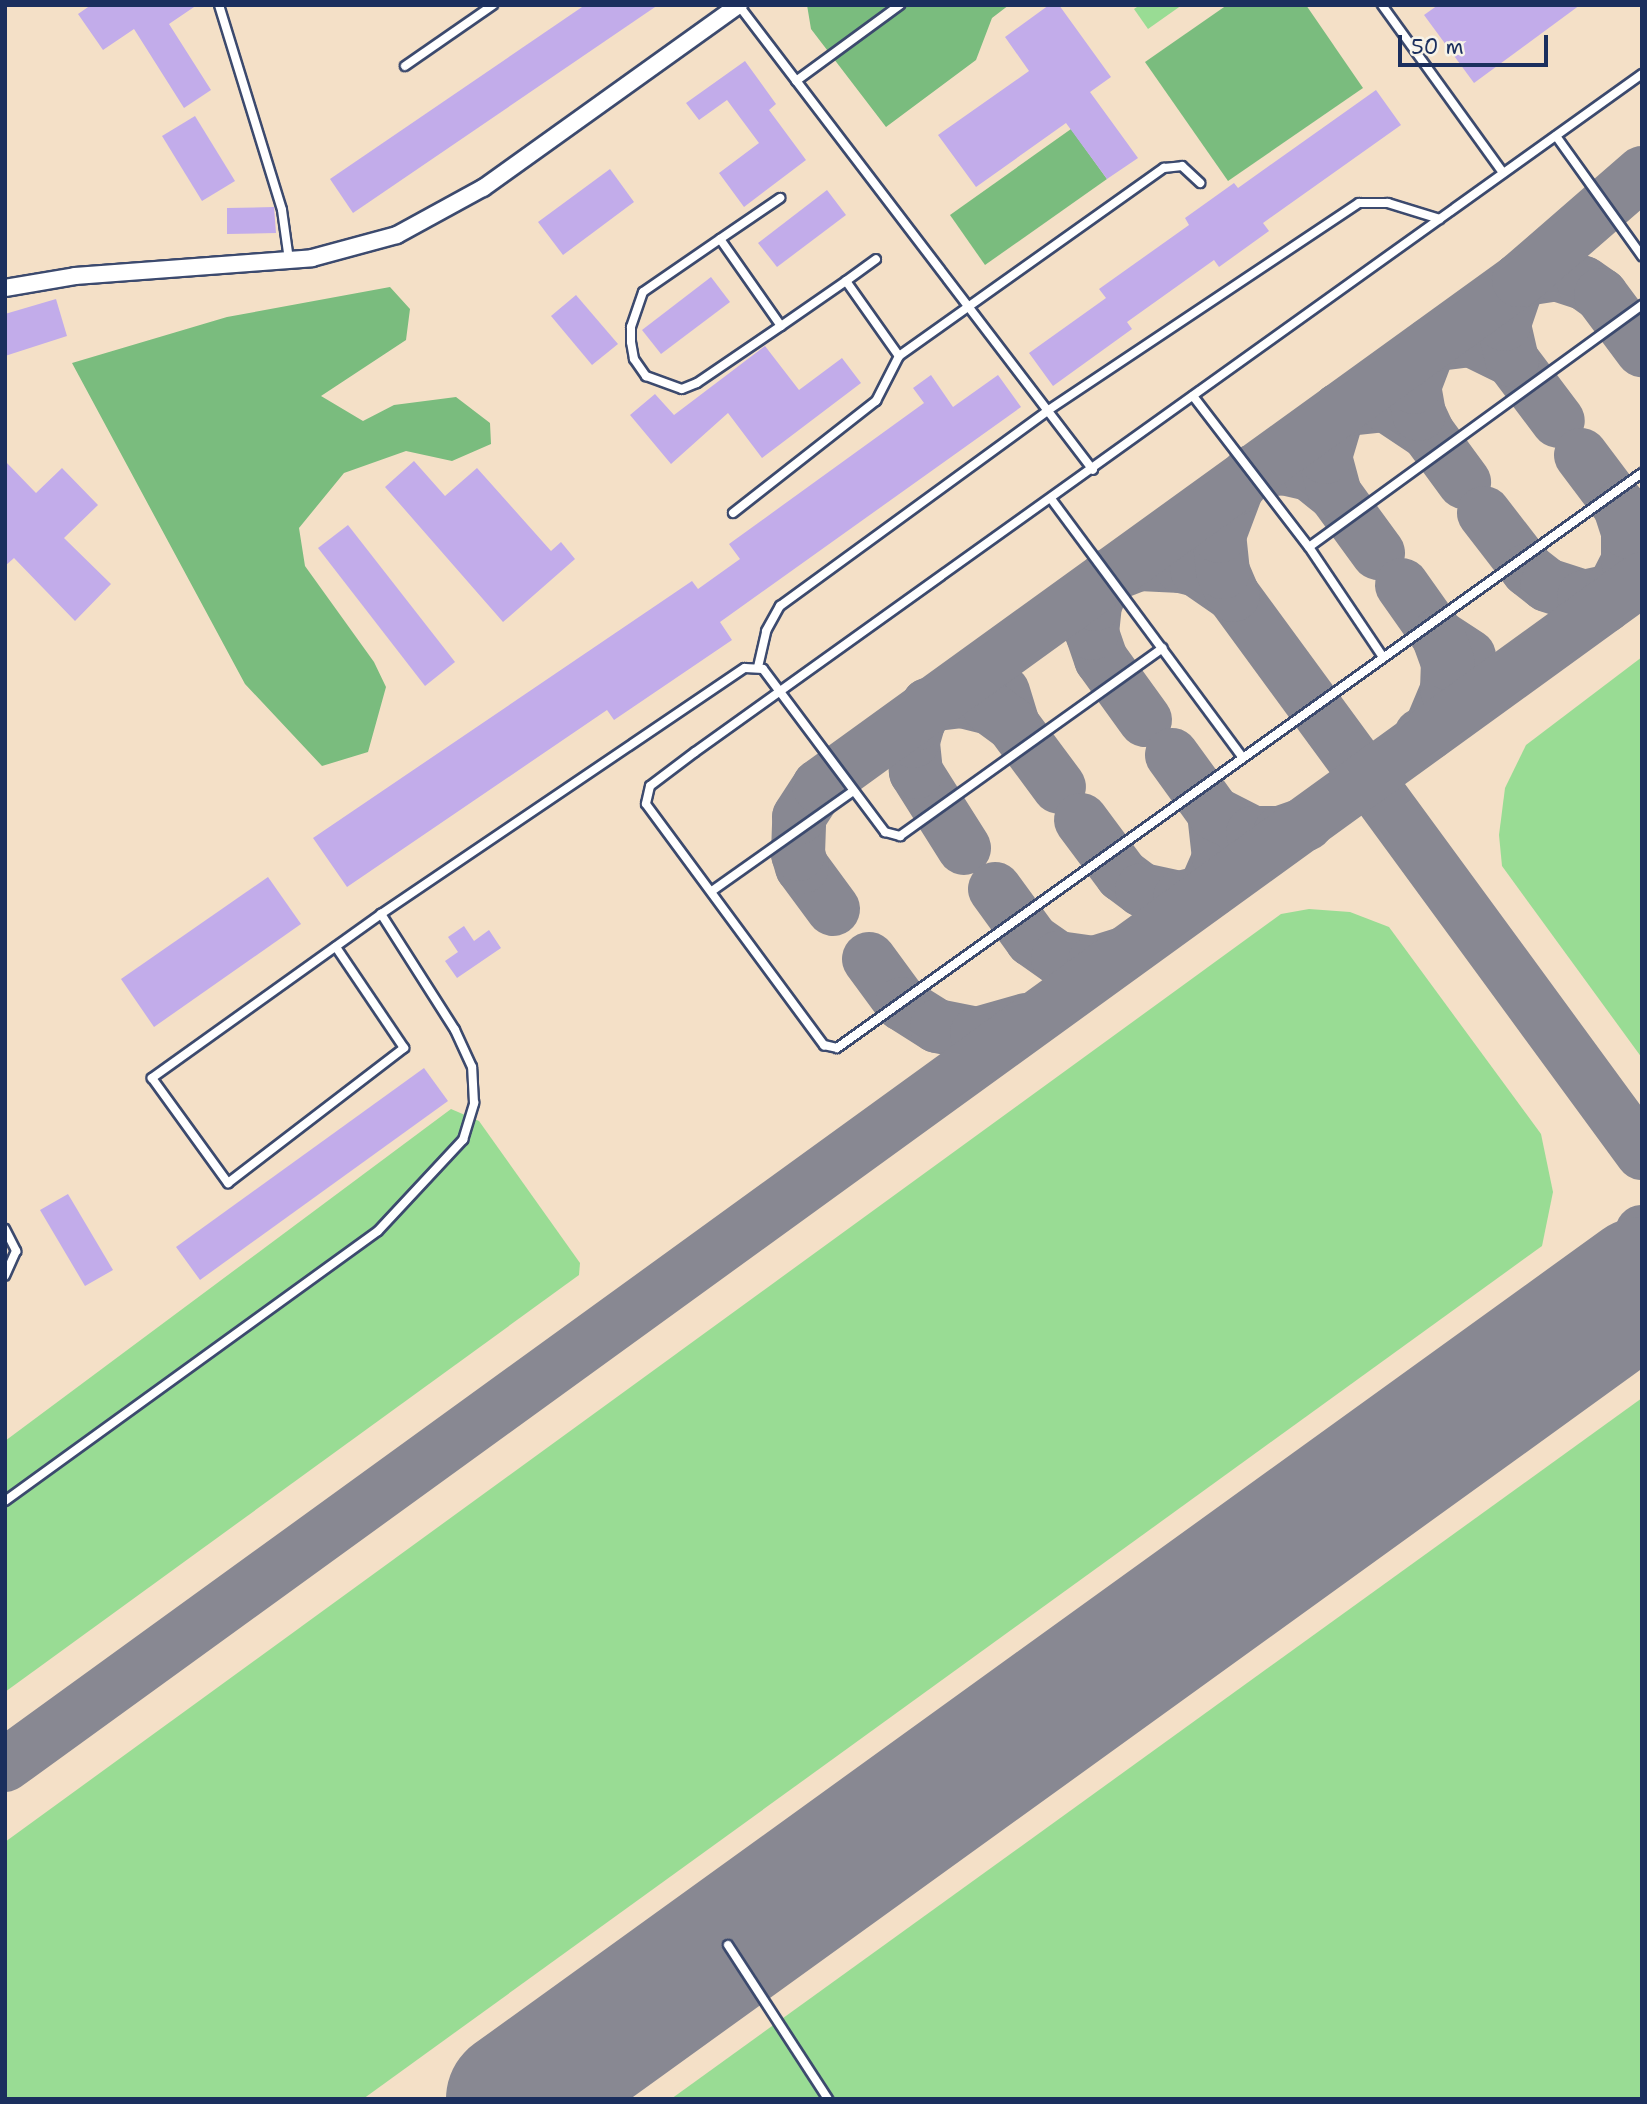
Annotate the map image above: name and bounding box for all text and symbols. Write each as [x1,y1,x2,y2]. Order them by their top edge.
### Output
scale bar [1402,21,1552,65]
text: 50 m [1411,33,1464,61]

